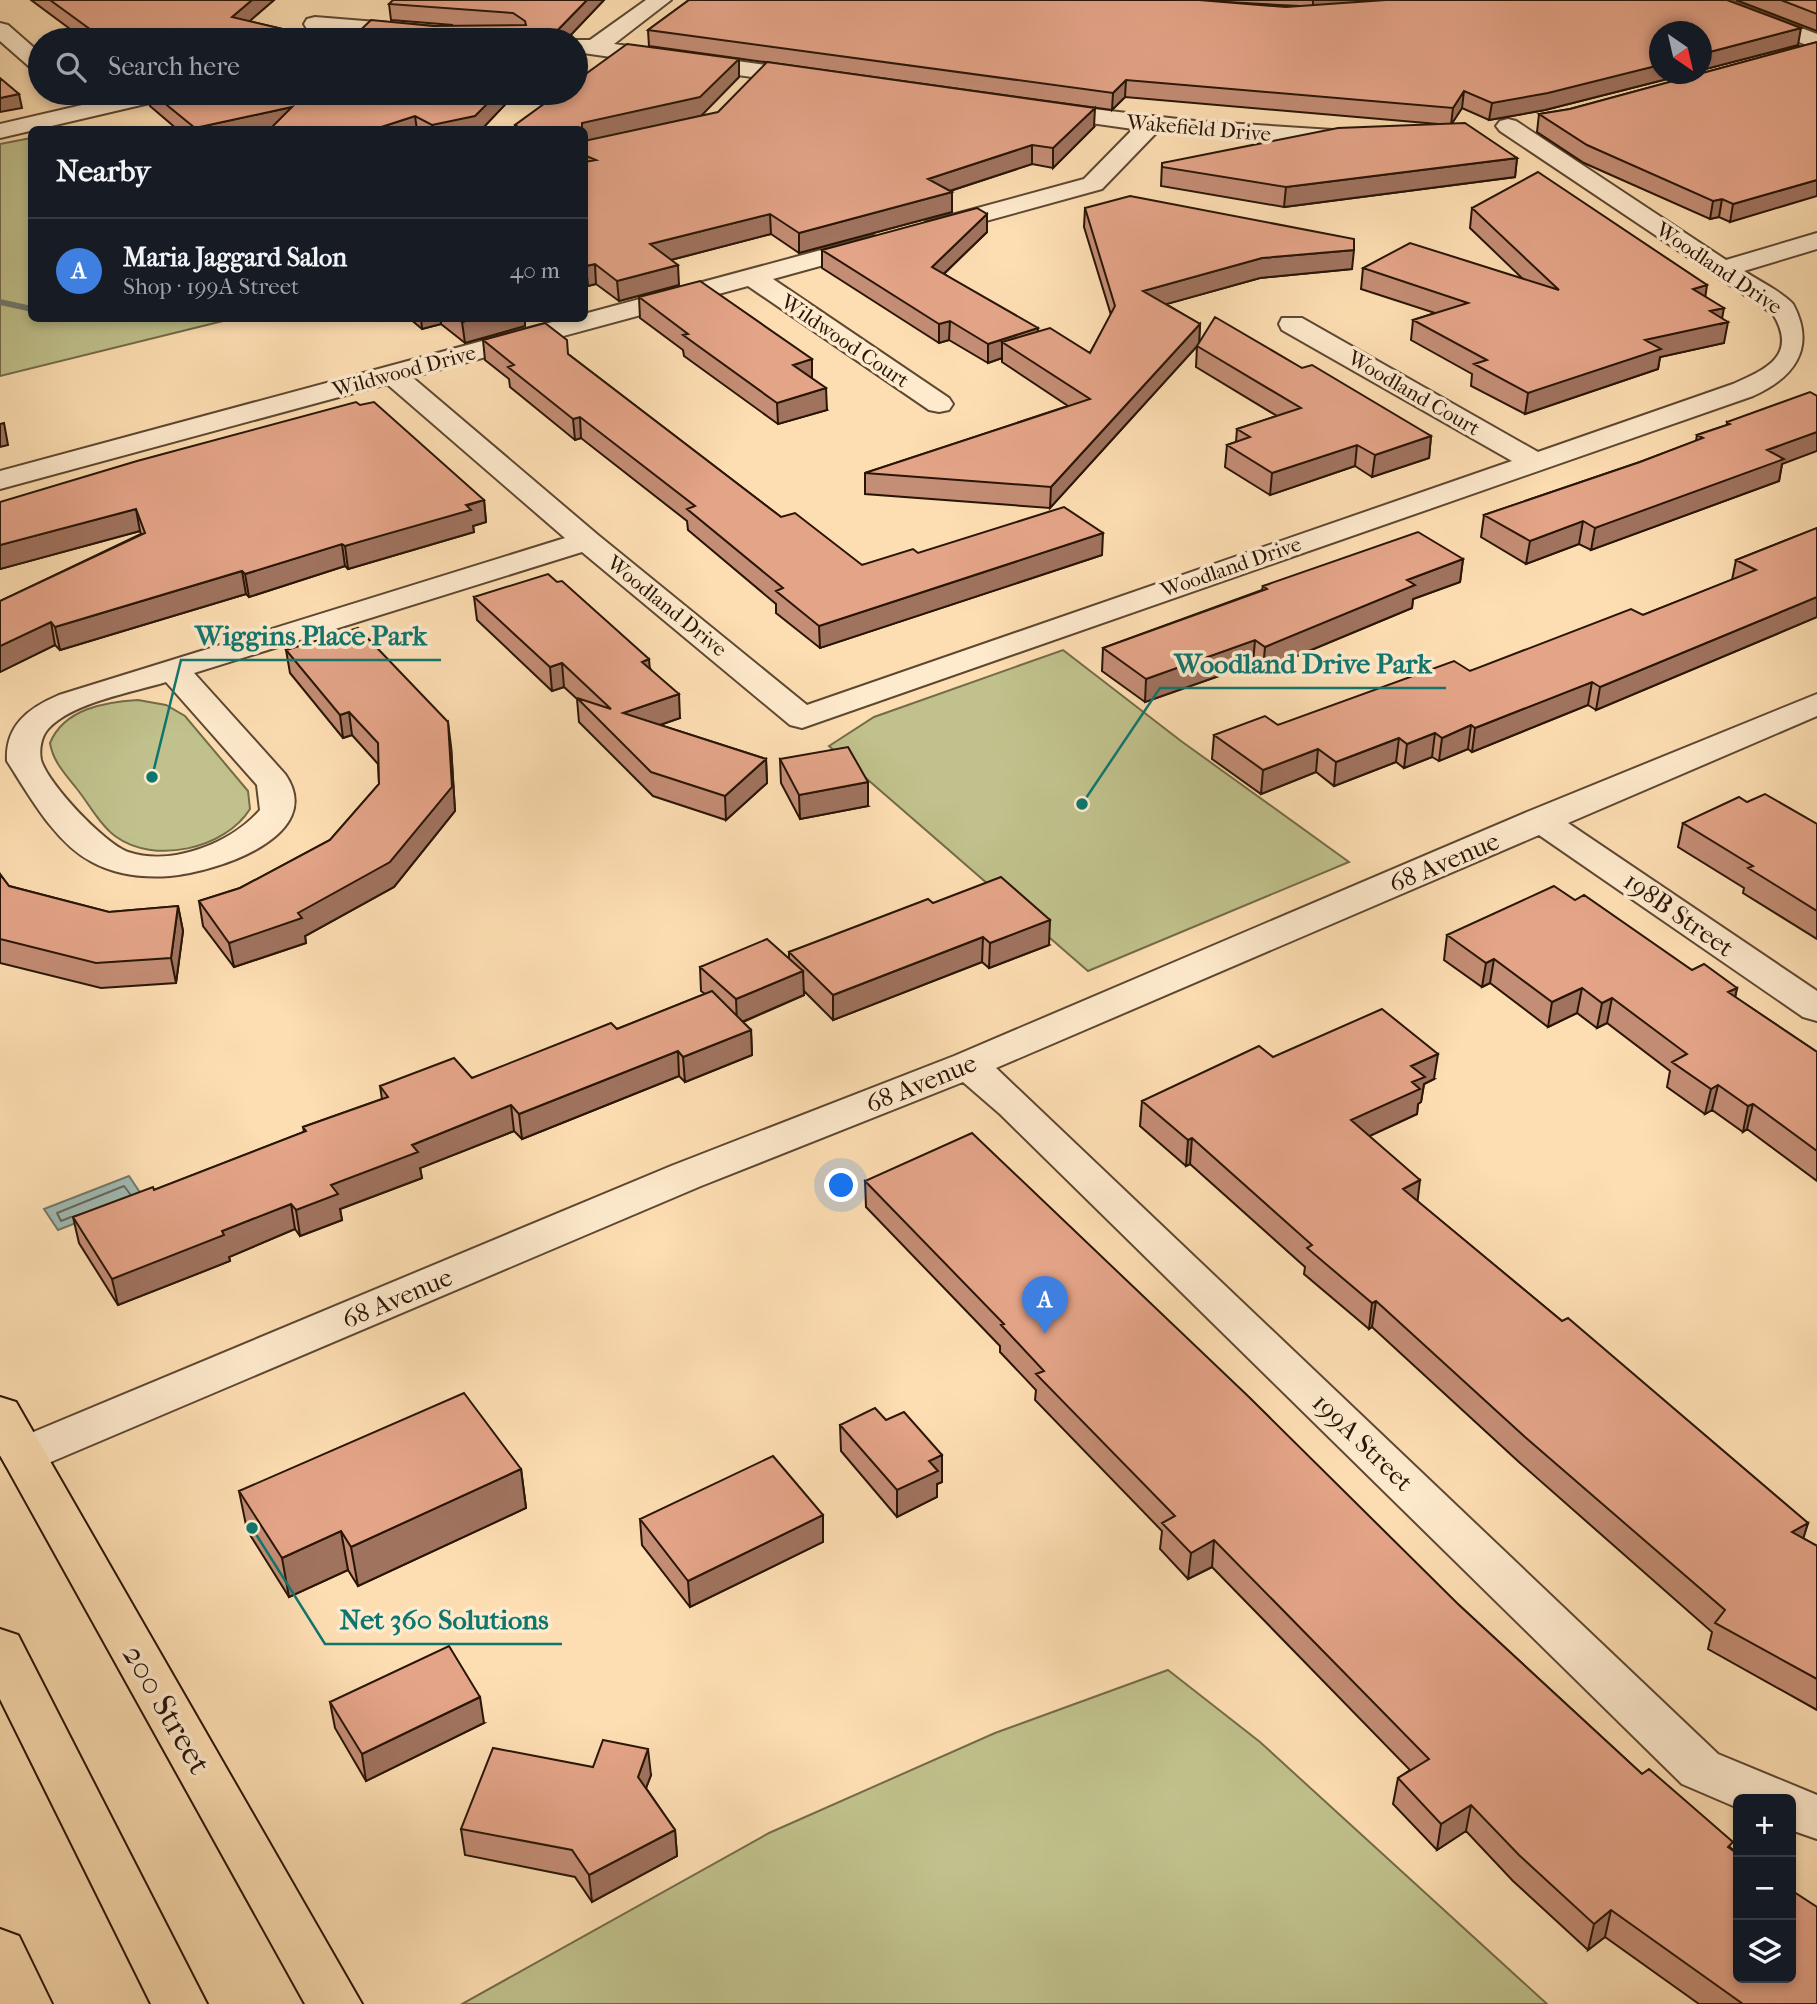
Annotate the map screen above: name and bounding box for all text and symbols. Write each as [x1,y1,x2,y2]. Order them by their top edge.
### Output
north arrow [1649,21,1712,84]
search box [28,28,588,105]
icon: search [52,48,90,86]
text: Search here [108,51,240,82]
street label: Wakefield Drive [1125,110,1272,146]
text: Nearby [56,154,151,189]
street label: Woodland Drive [1651,216,1787,319]
text: Maria Jaggard Salon [123,242,347,273]
text: A [72,257,86,284]
text: 40 m [510,257,560,284]
text: Shop · 199A Street [123,273,299,300]
street label: Wildwood Court [776,289,914,393]
street label: Wildwood Drive [329,340,478,402]
street label: Woodland Court [1343,345,1485,441]
street label: Woodland Drive [1157,532,1304,603]
street label: Woodland Drive [602,550,732,662]
callout: Wiggins Place Park [181,611,441,660]
text: Wiggins Place Park [194,619,428,652]
callout: Woodland Drive Park [1160,639,1446,688]
text: Woodland Drive Park [1173,647,1433,680]
street label: 68 Avenue [1384,825,1504,900]
street label: 198B Street [1618,865,1740,964]
street label: 68 Avenue [861,1047,981,1120]
your location [824,1168,858,1202]
street label: 68 Avenue [337,1261,457,1336]
pin: A [1022,1276,1068,1334]
street label: 199A Street [1306,1387,1420,1498]
callout: Net 360 Solutions [325,1595,562,1644]
text: Net 360 Solutions [339,1603,549,1636]
street label: 200 Street [115,1638,219,1781]
map controls [1733,1794,1796,1983]
button: + [1733,1794,1796,1857]
button: − [1733,1857,1796,1920]
button: layers [1733,1920,1796,1983]

